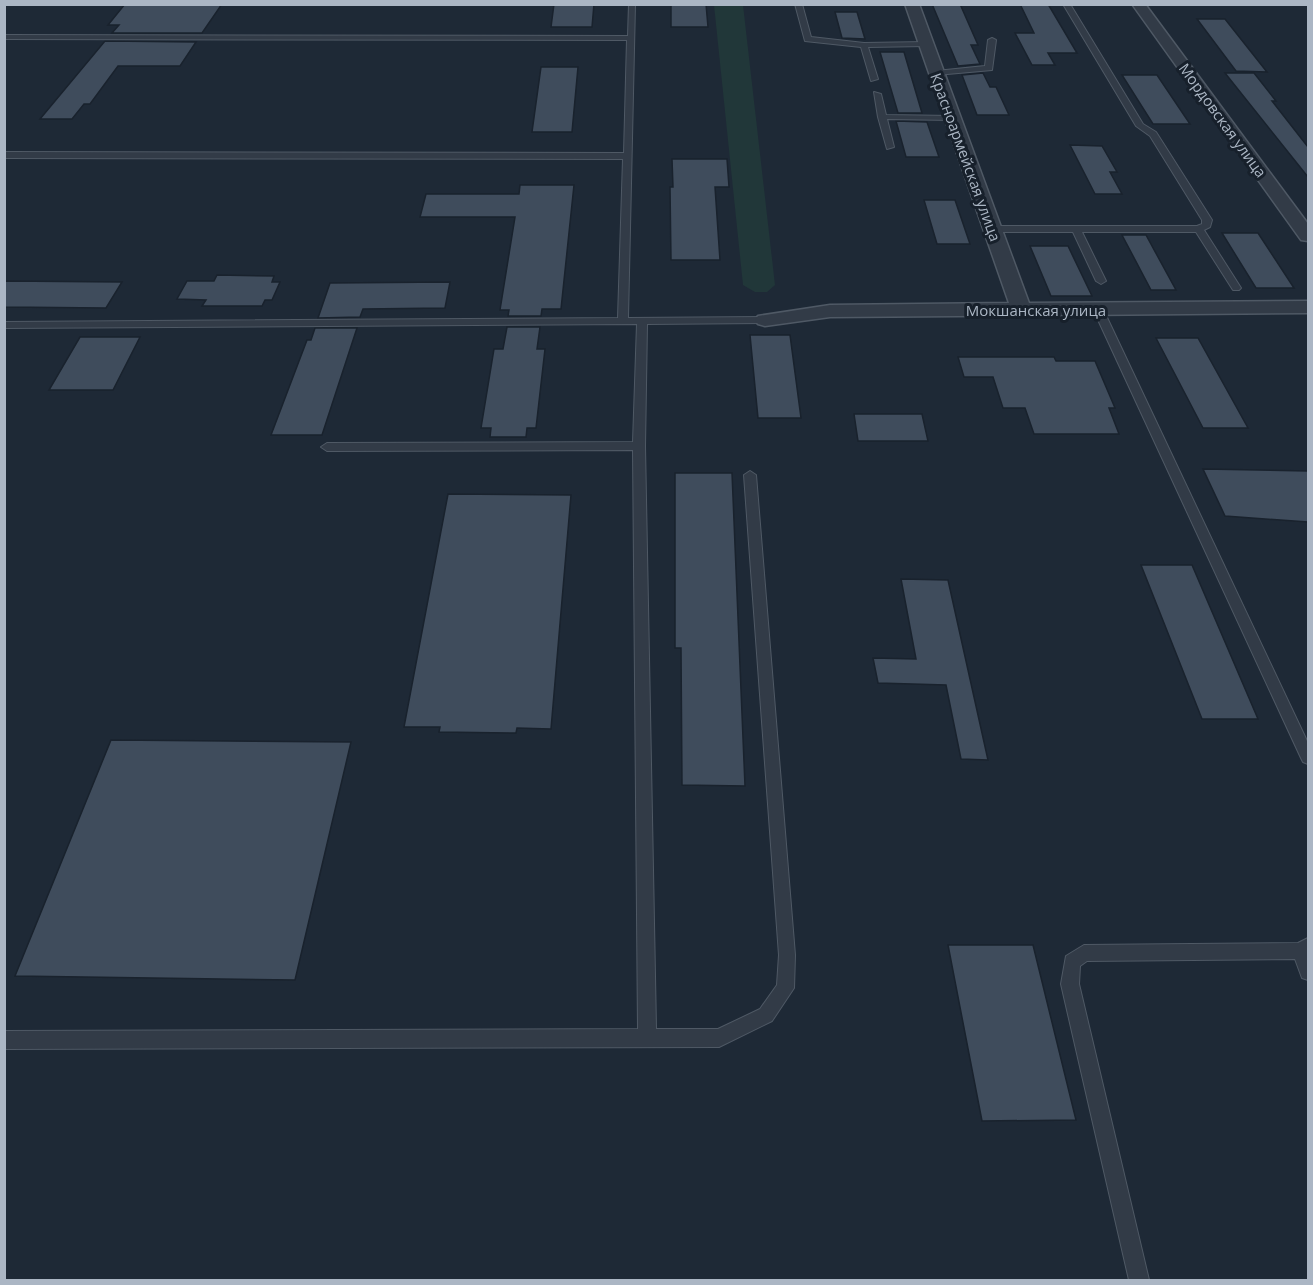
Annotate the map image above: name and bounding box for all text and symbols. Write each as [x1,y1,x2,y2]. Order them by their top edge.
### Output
street label: Мордовская улица [1175,59,1271,181]
street label: Красноармейская улица [926,70,1006,244]
street label: Мокшанская улица [966,300,1106,320]

